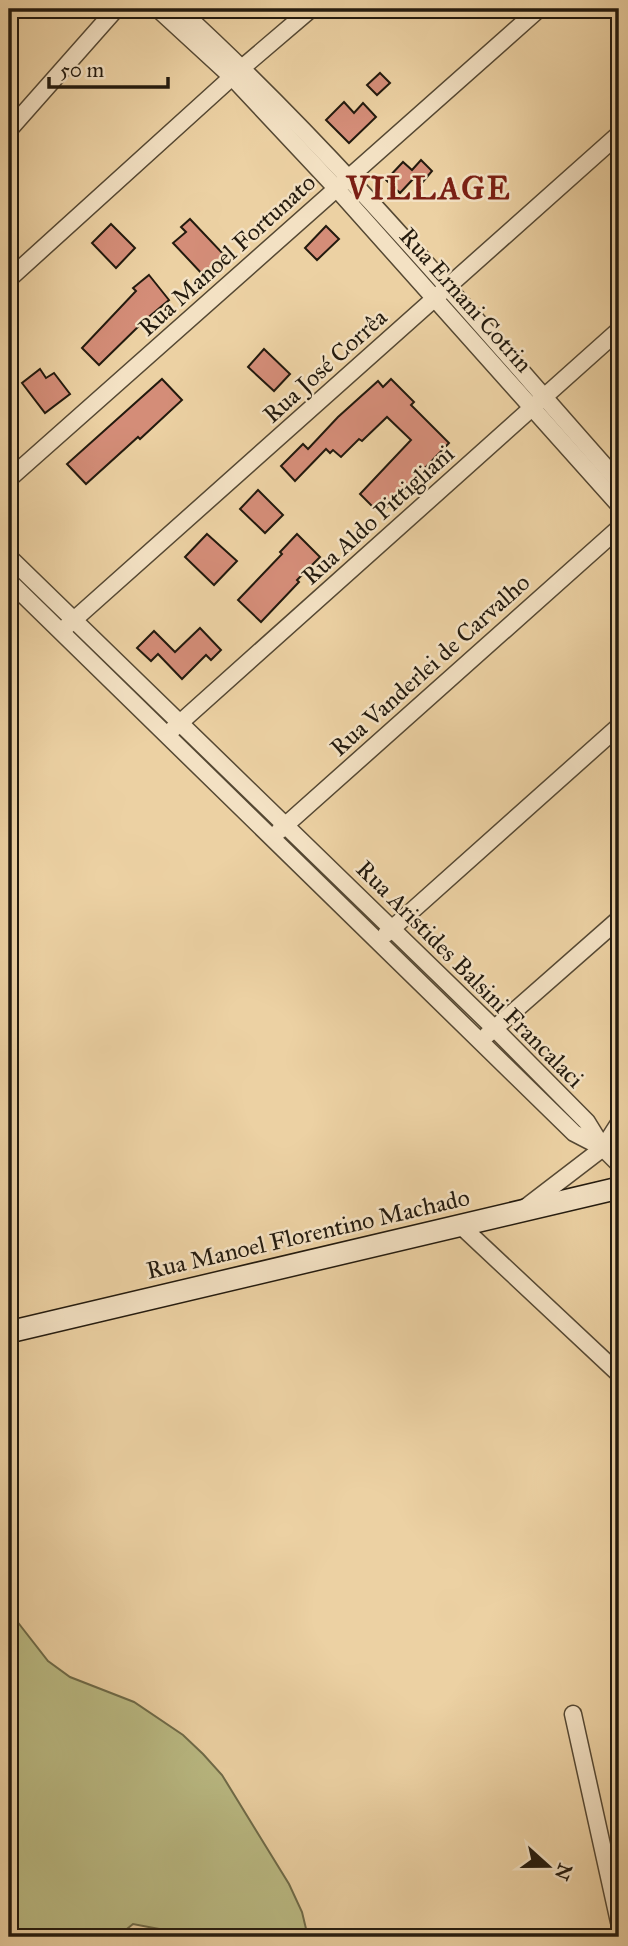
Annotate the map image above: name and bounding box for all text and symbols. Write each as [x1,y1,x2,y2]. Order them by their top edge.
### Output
scale bar [49,46,168,90]
text: 50 m [60,57,105,83]
street label: Rua Manoel Fortunato [132,168,322,342]
district label: VILLAGE [345,169,512,208]
street label: Rua Ernani Cotrin [393,221,539,379]
street label: Rua José Corrêa [257,302,394,430]
street label: Rua Aldo Pittigliani [296,438,461,591]
street label: Rua Vanderlei de Carvalho [324,567,536,763]
street label: Rua Aristides Balsini Francalaci [350,854,590,1094]
street label: Rua Manoel Florentino Machado [143,1182,473,1286]
north arrow [512,1830,582,1900]
text: N [550,1860,577,1884]

